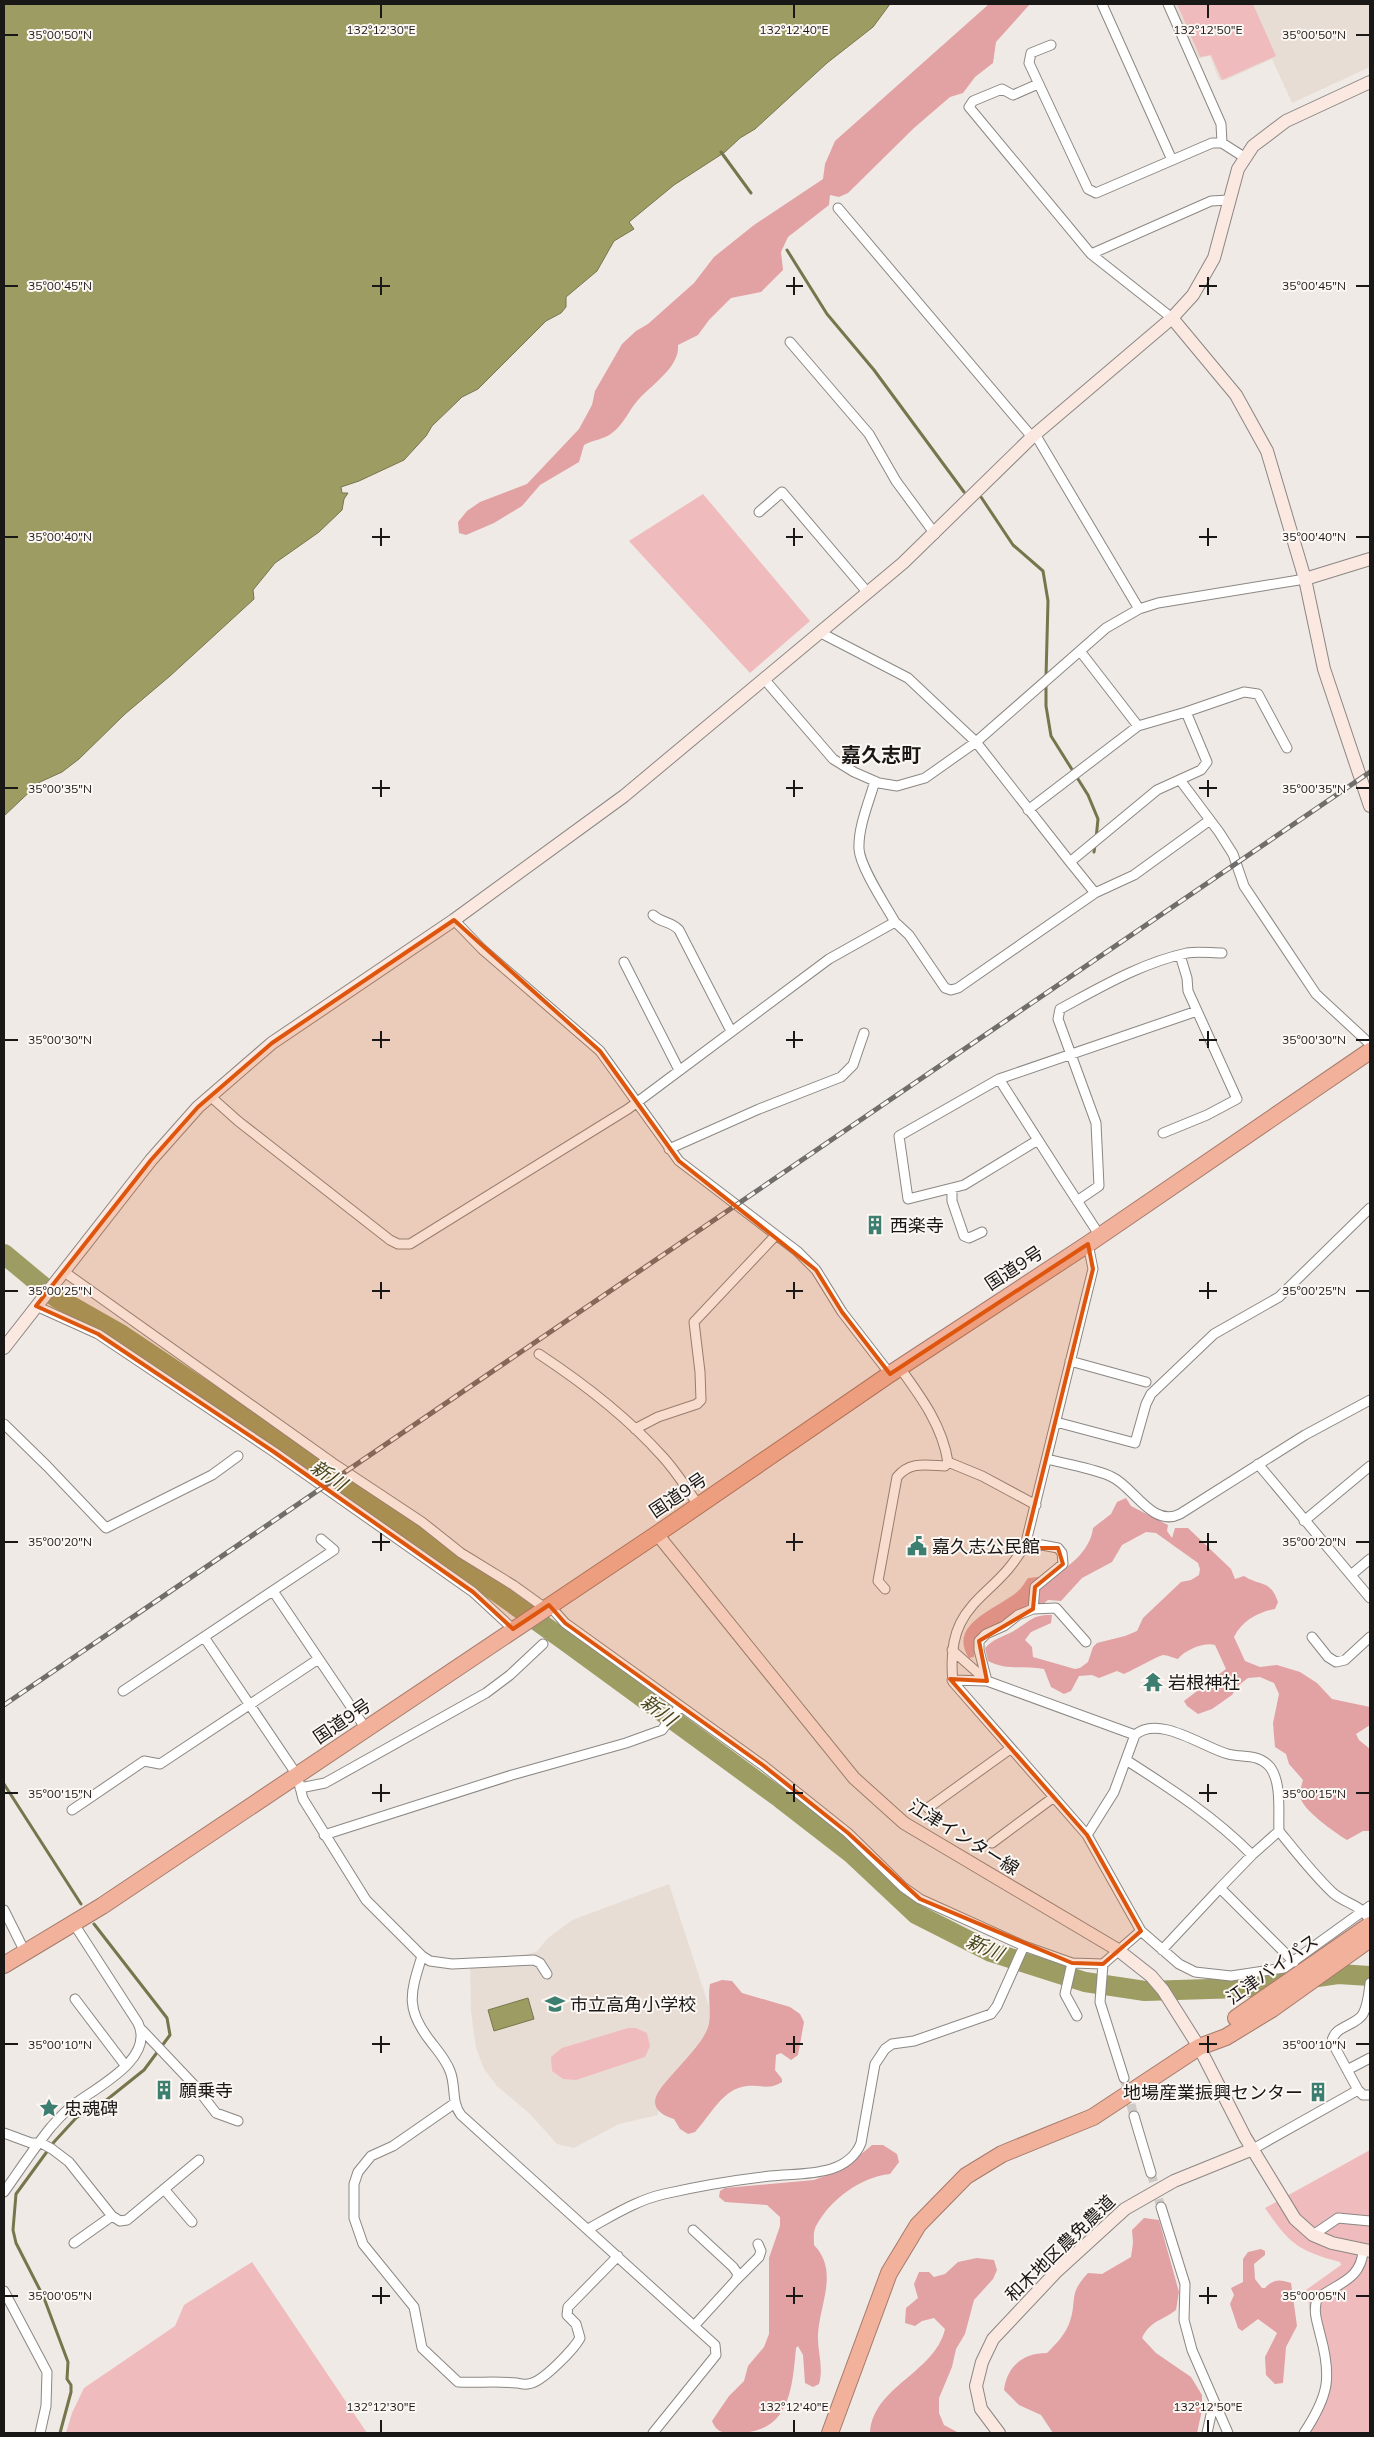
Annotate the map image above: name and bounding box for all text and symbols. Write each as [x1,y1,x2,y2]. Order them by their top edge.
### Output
text: 132°12'30"E [346,22,416,37]
text: 132°12'40"E [759,22,829,37]
text: 132°12'50"E [1173,22,1243,37]
text: 35°00'50"N [28,27,92,42]
text: 35°00'50"N [1282,27,1346,42]
text: 35°00'45"N [28,278,92,293]
text: 35°00'45"N [1282,278,1346,293]
text: 35°00'40"N [28,529,92,544]
text: 35°00'40"N [1282,529,1346,544]
district label: 嘉久志町 [841,742,921,767]
text: 35°00'35"N [28,781,92,796]
text: 35°00'35"N [1282,781,1346,796]
text: 35°00'30"N [28,1032,92,1047]
text: 35°00'30"N [1282,1032,1346,1047]
building icon: 西楽寺 [864,1214,886,1236]
place label: 西楽寺 [890,1214,944,1237]
street label: 国道9号 [981,1241,1047,1295]
text: 35°00'25"N [28,1283,92,1298]
text: 35°00'25"N [1282,1283,1346,1298]
water label: 新川 [307,1454,353,1497]
street label: 国道9号 [645,1467,711,1523]
text: 35°00'20"N [28,1534,92,1549]
text: 35°00'20"N [1282,1534,1346,1549]
public building icon: 嘉久志公民館 [906,1535,928,1557]
place label: 嘉久志公民館 [932,1535,1040,1558]
temple icon: 岩根神社 [1142,1671,1164,1693]
place label: 岩根神社 [1168,1671,1240,1694]
water label: 新川 [637,1689,683,1732]
street label: 国道9号 [309,1693,375,1749]
text: 35°00'15"N [28,1786,92,1801]
text: 35°00'15"N [1282,1786,1346,1801]
street label: 江津インター線 [904,1794,1024,1880]
water label: 新川 [963,1929,1009,1966]
street label: 江津バイパス [1221,1929,1323,2009]
school or university icon: 市立高角小学校 [544,1993,566,2015]
place label: 市立高角小学校 [570,1993,696,2016]
text: 35°00'10"N [28,2037,92,2052]
text: 35°00'10"N [1282,2037,1346,2052]
building icon: 願乗寺 [153,2079,175,2101]
place label: 願乗寺 [179,2079,233,2102]
place label: 地場産業振興センター [1123,2081,1303,2104]
building icon: 地場産業振興センター [1307,2081,1329,2103]
place icon: 忠魂碑 [38,2097,60,2119]
place label: 忠魂碑 [64,2097,118,2120]
street label: 和木地区農免農道 [1000,2190,1120,2306]
text: 35°00'05"N [28,2288,92,2303]
text: 35°00'05"N [1282,2288,1346,2303]
text: 132°12'30"E [346,2399,416,2414]
text: 132°12'40"E [759,2399,829,2414]
text: 132°12'50"E [1173,2399,1243,2414]

